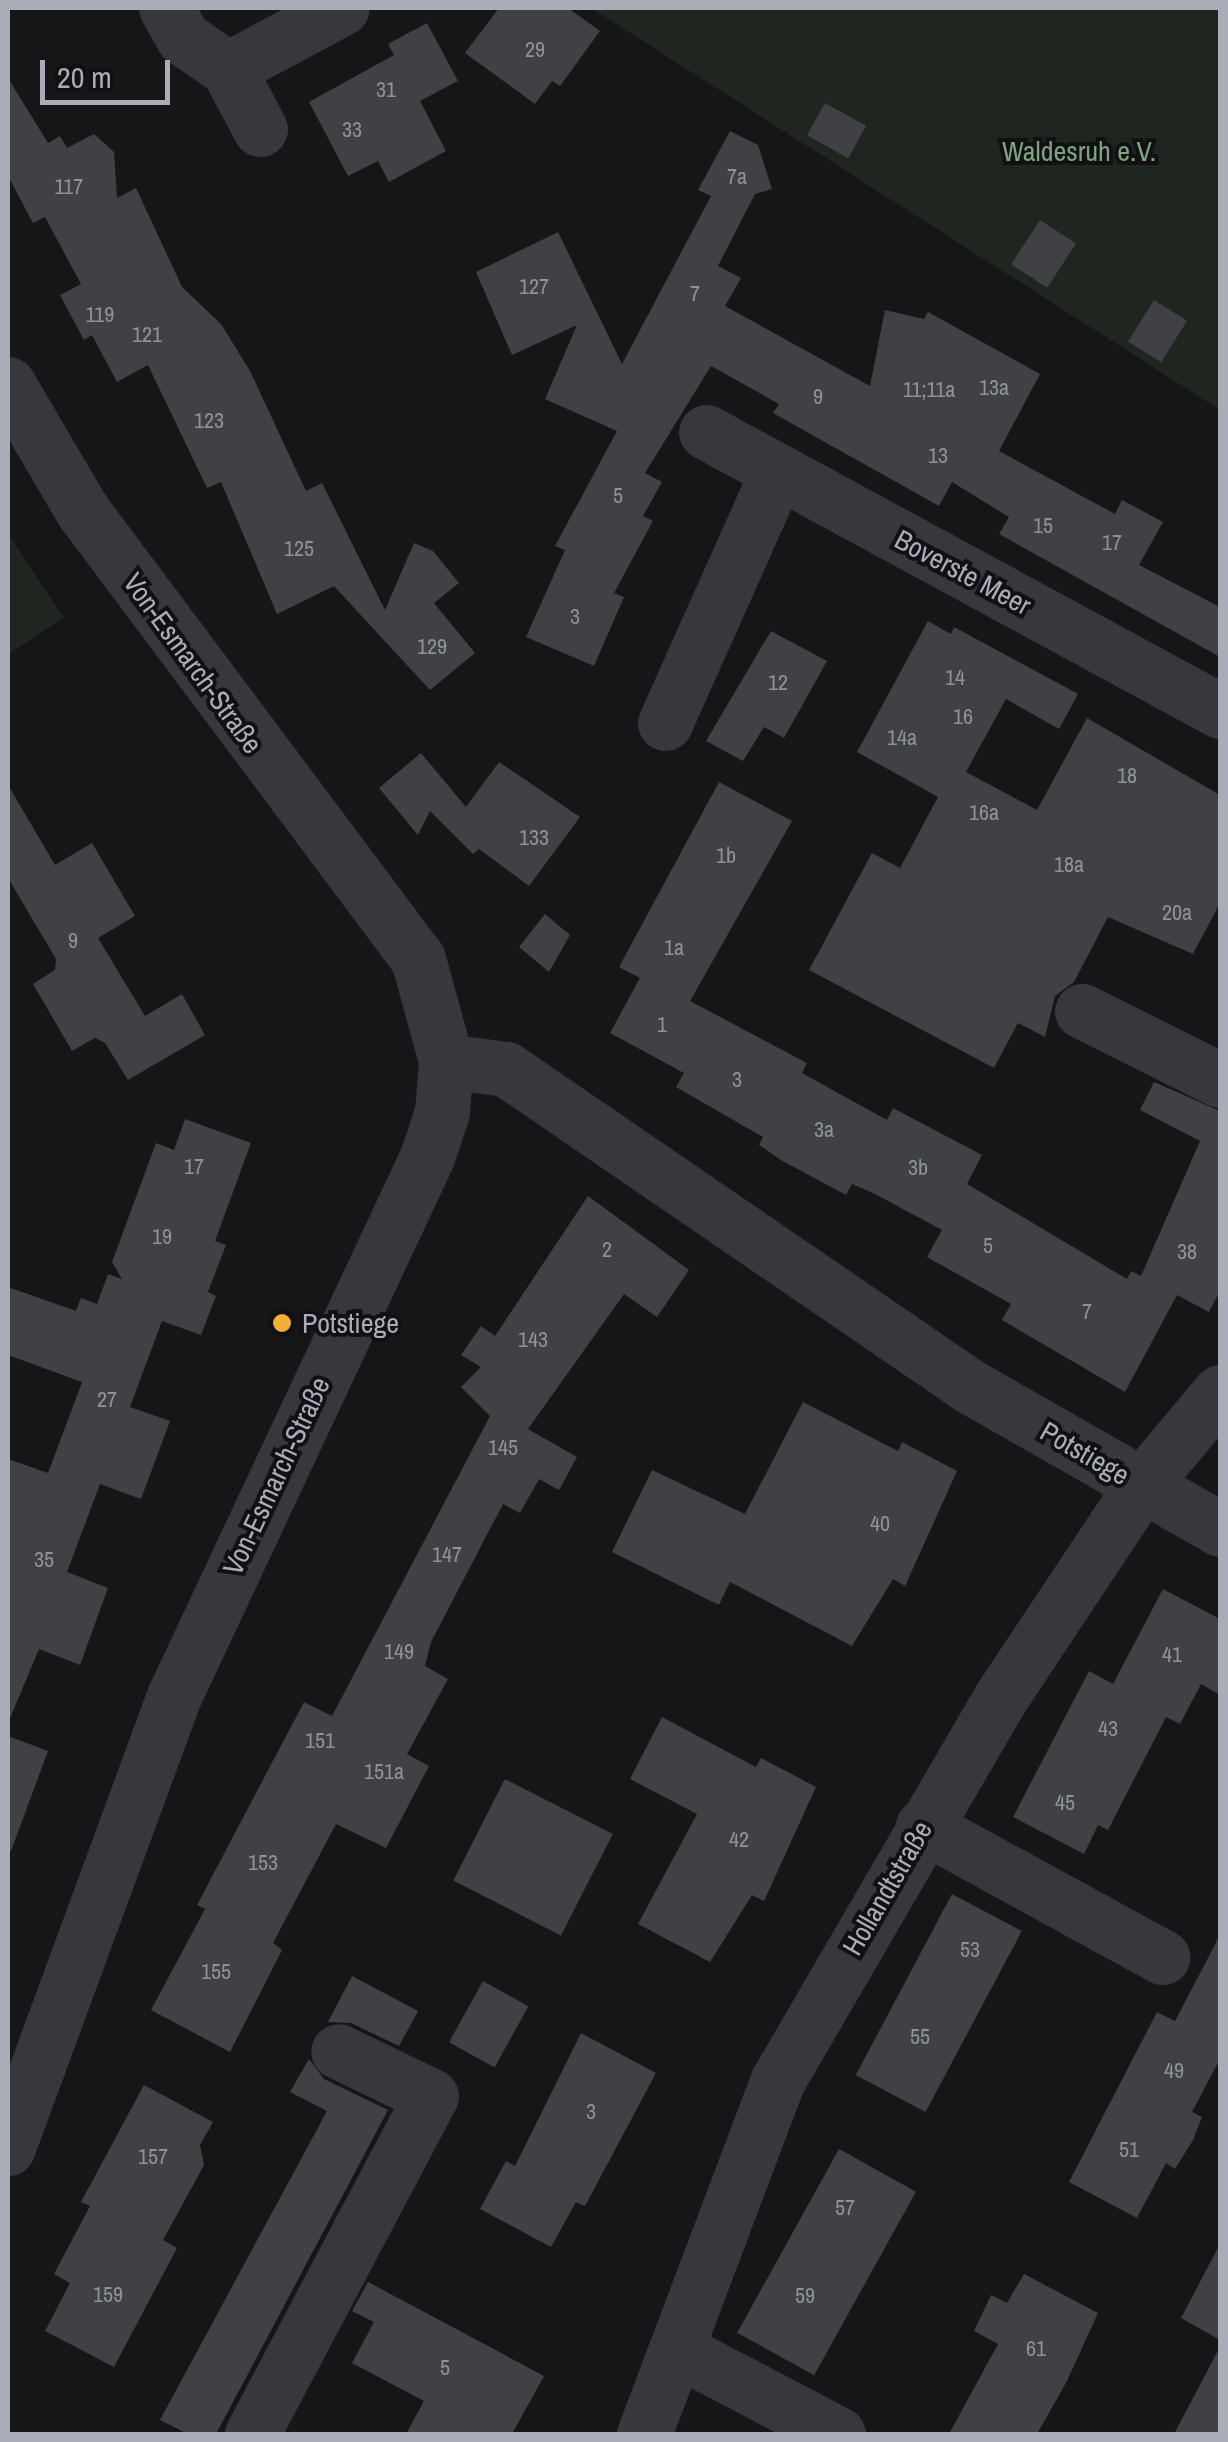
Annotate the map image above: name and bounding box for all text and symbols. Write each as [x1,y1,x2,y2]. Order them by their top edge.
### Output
house number: 29 [525,37,545,63]
scale bar [45,40,175,102]
text: 20 m [57,57,112,97]
house number: 31 [376,77,396,103]
house number: 33 [342,117,362,143]
park label: Waldesruh e.V. [1002,134,1156,168]
house number: 7a [727,164,747,190]
house number: 117 [55,174,83,200]
house number: 127 [519,274,549,300]
house number: 7 [690,281,700,307]
house number: 119 [86,302,114,328]
house number: 121 [132,322,162,348]
house number: 13a [979,375,1009,401]
house number: 11;11a [903,377,955,403]
house number: 9 [813,384,823,410]
house number: 123 [194,408,224,434]
house number: 13 [928,443,948,469]
house number: 5 [613,483,623,509]
house number: 15 [1033,513,1053,539]
street label: Boverste Meer [889,522,1037,622]
house number: 17 [1102,530,1122,556]
house number: 125 [284,536,314,562]
street label: Von-Esmarch-Straße [116,566,270,760]
house number: 3 [570,604,580,630]
house number: 129 [417,634,447,660]
house number: 14 [945,665,965,691]
house number: 12 [768,670,788,696]
house number: 16 [953,704,973,730]
house number: 14a [887,725,917,751]
house number: 18 [1117,763,1137,789]
house number: 16a [969,800,999,826]
house number: 133 [519,825,549,851]
house number: 1b [716,843,736,869]
house number: 18a [1054,852,1084,878]
house number: 20a [1162,900,1192,926]
house number: 9 [68,928,78,954]
house number: 1a [664,935,684,961]
house number: 1 [657,1012,667,1038]
house number: 3 [732,1067,742,1093]
house number: 3a [814,1117,834,1143]
house number: 17 [184,1154,204,1180]
house number: 3b [908,1155,928,1181]
house number: 19 [152,1224,172,1250]
house number: 5 [983,1233,993,1259]
house number: 2 [602,1237,612,1263]
house number: 38 [1177,1239,1197,1265]
house number: 7 [1082,1299,1092,1325]
place label: Potstiege [302,1306,399,1340]
marker: Potstiege [271,1312,293,1334]
house number: 143 [518,1327,548,1353]
street label: Von-Esmarch-Straße [215,1372,337,1580]
house number: 27 [97,1387,117,1413]
street label: Potstiege [1035,1414,1135,1492]
house number: 145 [488,1435,518,1461]
house number: 40 [870,1511,890,1537]
house number: 147 [432,1542,462,1568]
house number: 35 [34,1547,54,1573]
house number: 149 [384,1639,414,1665]
house number: 41 [1162,1642,1182,1668]
house number: 43 [1098,1716,1118,1742]
house number: 151 [305,1728,335,1754]
house number: 151a [364,1759,404,1785]
house number: 45 [1055,1790,1075,1816]
street label: Hollandtstraße [835,1815,939,1961]
house number: 42 [729,1827,749,1853]
house number: 153 [248,1850,278,1876]
house number: 53 [960,1937,980,1963]
house number: 155 [201,1959,231,1985]
house number: 55 [910,2024,930,2050]
house number: 49 [1164,2058,1184,2084]
house number: 3 [586,2099,596,2125]
house number: 51 [1119,2137,1139,2163]
house number: 157 [138,2144,168,2170]
house number: 57 [835,2195,855,2221]
house number: 159 [93,2282,123,2308]
house number: 59 [795,2283,815,2309]
house number: 61 [1026,2336,1046,2362]
house number: 5 [440,2355,450,2381]

